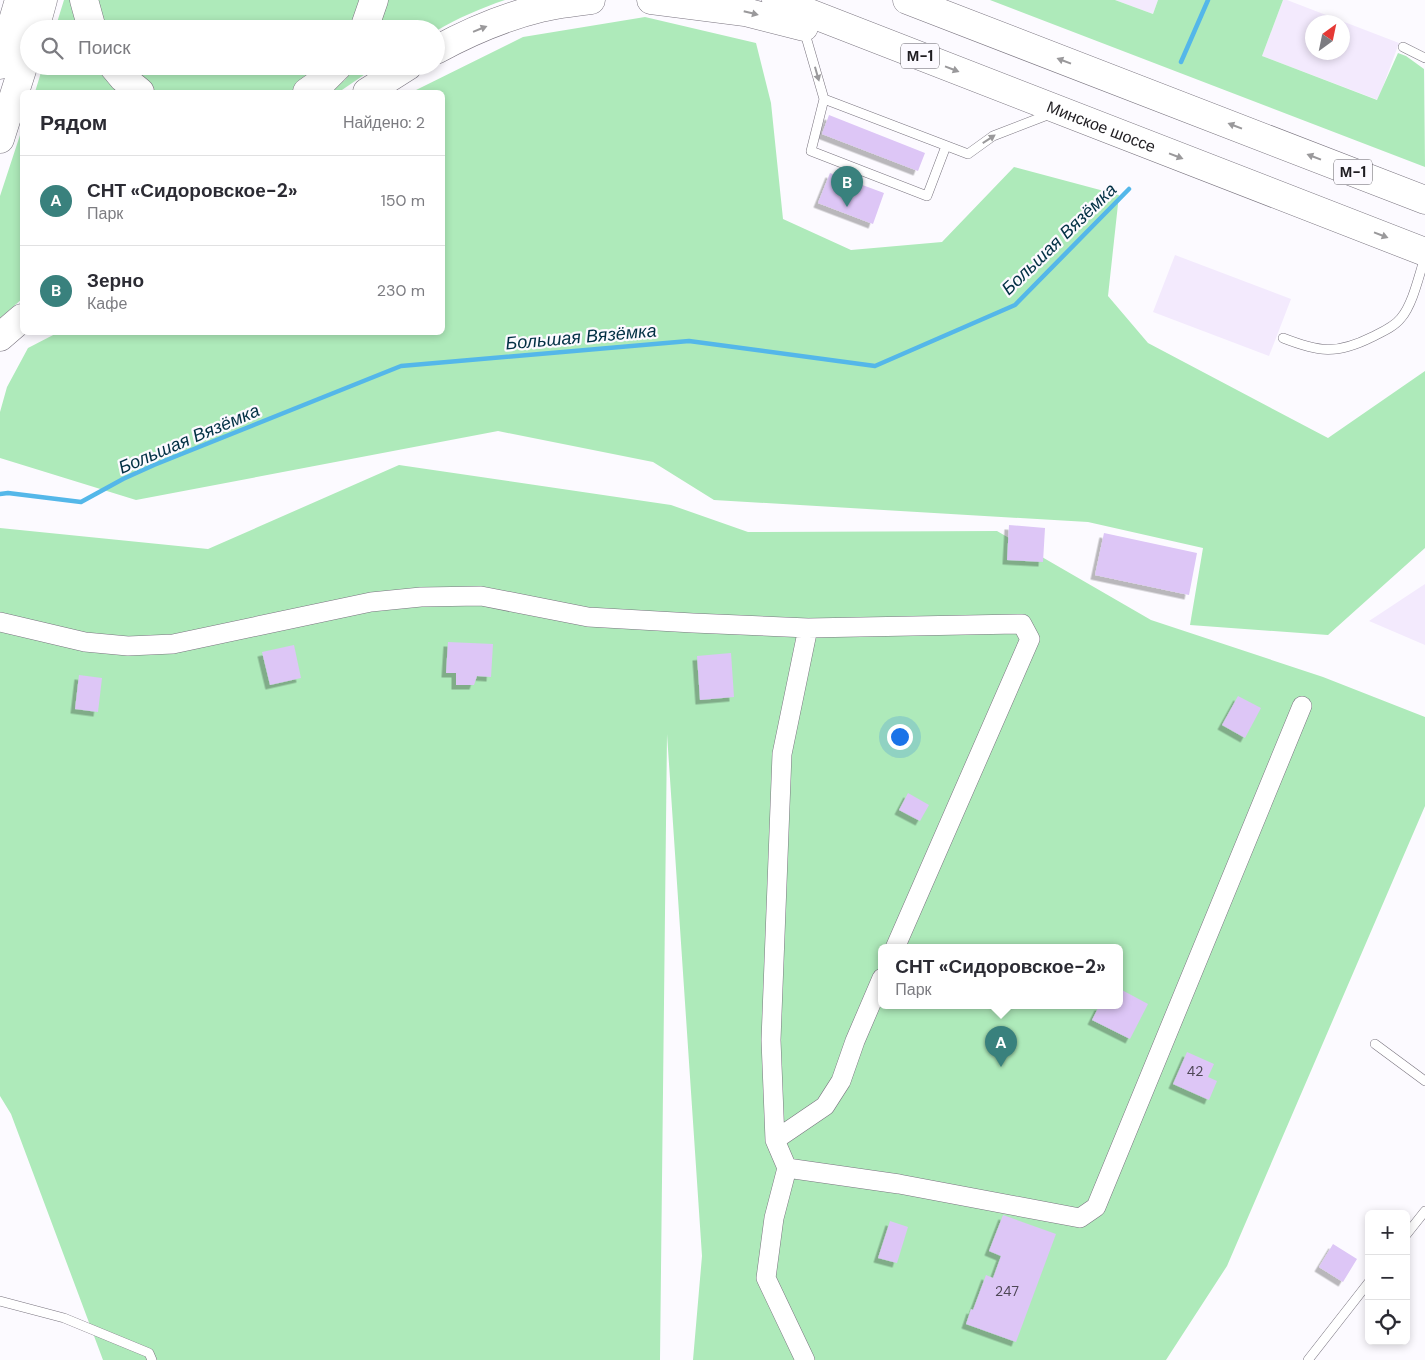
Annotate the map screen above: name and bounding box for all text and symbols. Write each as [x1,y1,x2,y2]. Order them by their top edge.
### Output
one-way arrow [744,9,759,17]
north arrow [1305,15,1350,60]
search box [20,20,445,75]
one-way arrow [473,24,487,32]
icon: search [38,34,66,62]
text: Поиск [78,35,131,60]
road number: М-1 [901,44,939,68]
one-way arrow [1057,56,1072,64]
one-way arrow [945,65,960,73]
one-way arrow [813,66,821,81]
street label: Минское шоссе [1044,96,1159,157]
text: Рядом [40,109,107,137]
text: Найдено: 2 [343,112,425,133]
one-way arrow [1227,122,1242,130]
one-way arrow [982,134,996,144]
one-way arrow [1168,153,1183,160]
one-way arrow [1307,153,1322,160]
road number: М-1 [1334,160,1372,184]
pin: B [831,166,863,207]
text: СНТ «Сидоровское-2» [87,178,297,203]
water label: Большая Вязёмка [996,178,1122,300]
text: A [50,190,62,211]
text: 150 m [381,190,425,211]
text: Парк [87,203,123,224]
one-way arrow [1374,231,1389,239]
text: Зерно [87,268,144,293]
text: B [51,280,61,301]
text: 230 m [377,280,425,301]
text: Кафе [87,293,127,314]
water label: Большая Вязёмка [505,318,657,356]
water label: Большая Вязёмка [115,398,263,480]
your location [887,724,913,750]
popup [878,944,1123,1009]
text: СНТ «Сидоровское-2» [895,954,1106,979]
text: Парк [895,979,932,1000]
pin: A [985,1026,1017,1067]
house number: 42 [1187,1062,1203,1080]
map controls [1365,1210,1410,1345]
button: + [1365,1210,1410,1255]
button: − [1365,1255,1410,1300]
house number: 247 [995,1282,1019,1300]
button: locate [1365,1300,1410,1345]

